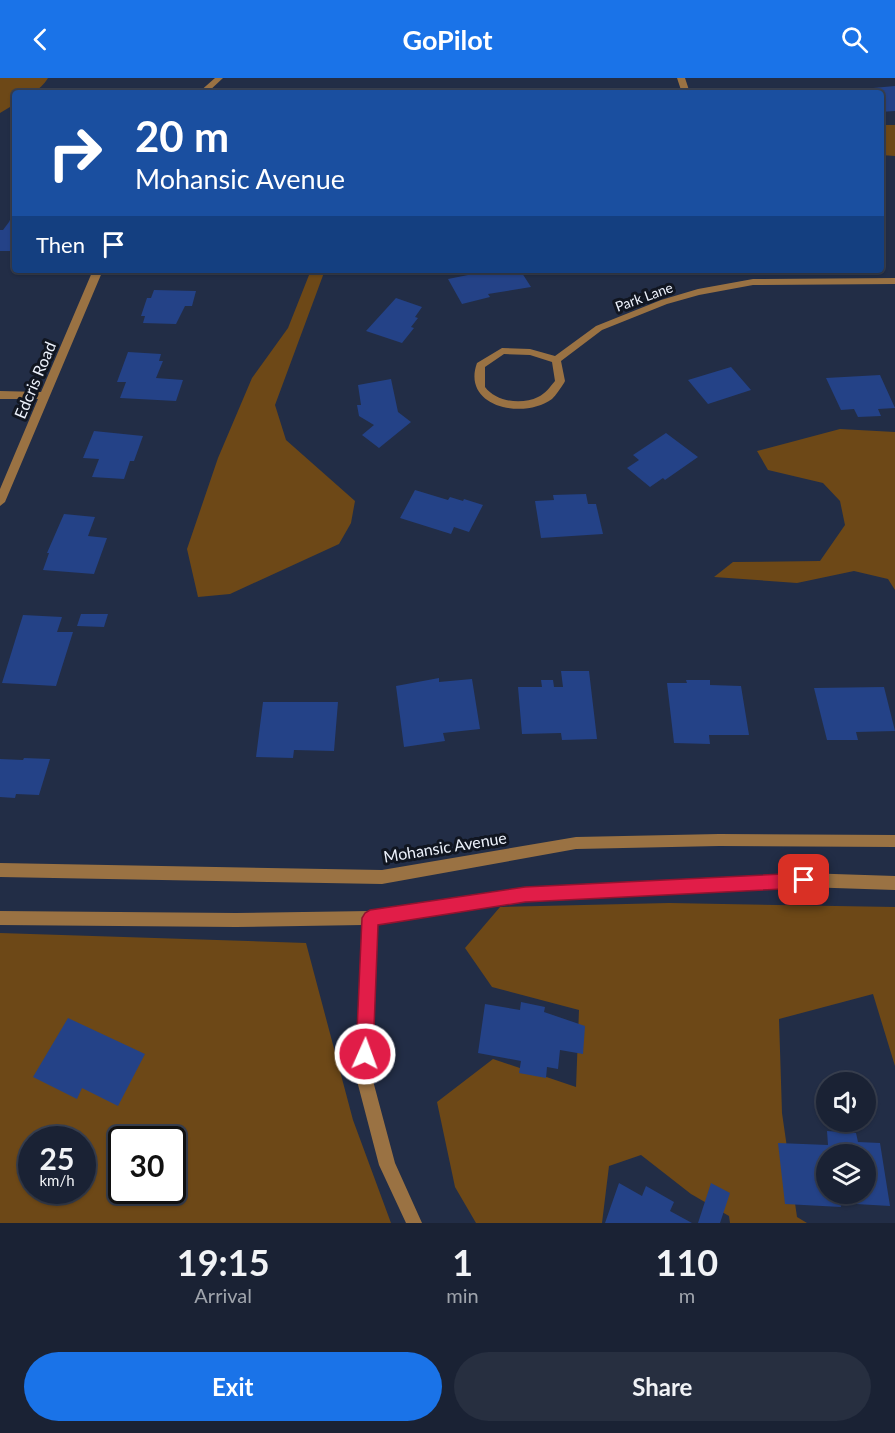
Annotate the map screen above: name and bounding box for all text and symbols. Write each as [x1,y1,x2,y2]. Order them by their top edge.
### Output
icon: back [24,23,57,56]
text: GoPilot [402,23,493,56]
icon: search [838,23,871,56]
text: 20 m [135,111,229,161]
icon: right [36,114,114,192]
text: Mohansic Avenue [135,162,345,195]
icon: arrive [97,228,130,261]
text: Then [36,231,85,258]
street label: Park Lane [613,278,675,315]
street label: Edcris Road [10,338,59,421]
street label: Mohansic Avenue [382,827,508,866]
pin [778,854,829,905]
icon: arrive [787,863,820,896]
position arrow [333,1022,397,1086]
map controls [816,1072,876,1204]
button: sound [816,1072,876,1132]
speed limit sign: 30 [108,1126,186,1204]
text: 25 [40,1140,74,1176]
button: layers [816,1144,876,1204]
text: km/h [39,1171,75,1189]
text: 19:15 [177,1240,270,1284]
text: 1 [452,1240,473,1284]
text: 110 [656,1240,718,1284]
text: Arrival [194,1283,252,1307]
text: min [446,1283,479,1307]
text: m [679,1283,695,1307]
button: Exit [24,1352,442,1421]
button: Share [454,1352,871,1421]

